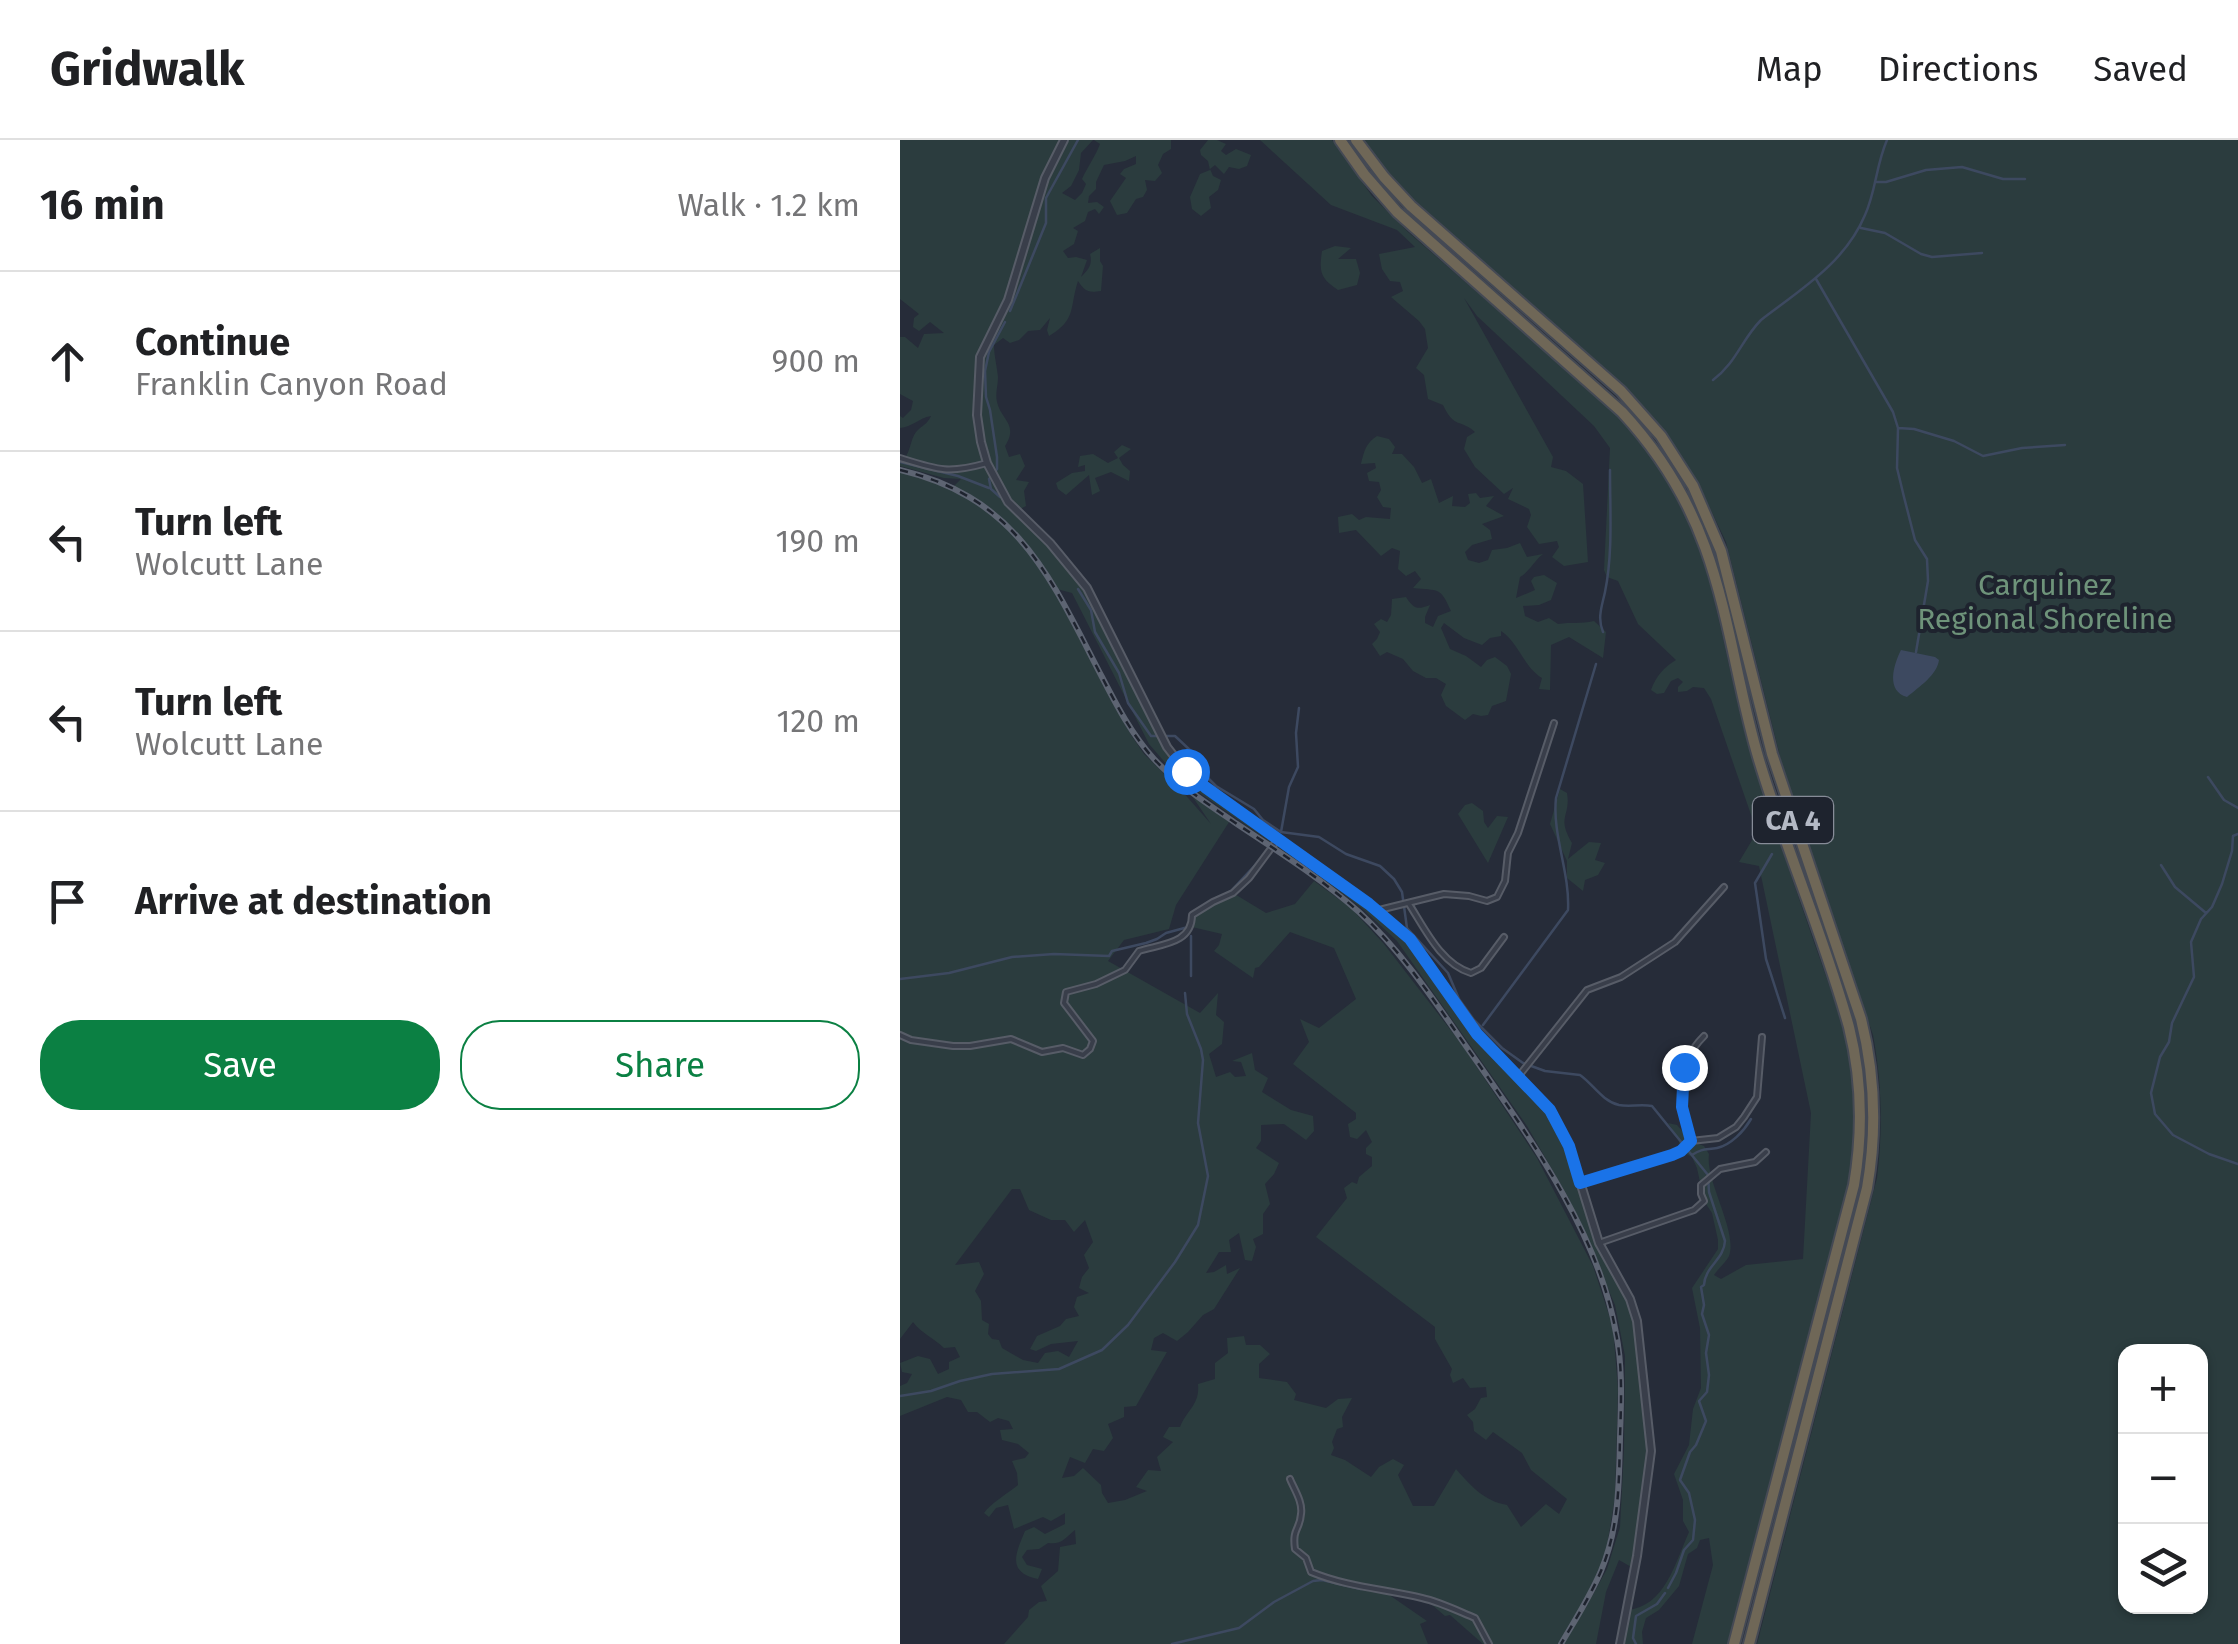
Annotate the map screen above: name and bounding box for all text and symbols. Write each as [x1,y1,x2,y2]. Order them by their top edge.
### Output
text: Gridwalk [50,40,244,98]
text: Map [1756,48,1823,90]
text: Directions [1878,48,2038,90]
text: Saved [2093,48,2188,90]
text: 16 min [40,180,165,230]
text: Walk · 1.2 km [677,186,860,224]
text: Continue [135,319,290,365]
icon: ahead [40,334,95,389]
text: 900 m [772,342,860,380]
text: Franklin Canyon Road [135,365,448,403]
text: Turn left [135,499,282,545]
icon: left [40,514,95,569]
text: 190 m [776,522,860,560]
text: Wolcutt Lane [135,545,323,583]
park label: Carquinez Regional Shoreline [1917,567,2173,637]
text: Turn left [135,679,282,725]
icon: left [40,694,95,749]
text: 120 m [777,702,860,740]
text: Wolcutt Lane [135,725,323,763]
route start [1164,749,1210,795]
road number: CA 4 [1753,797,1833,843]
icon: arrive [40,874,95,929]
text: Arrive at destination [135,878,492,924]
button: Save [40,1020,440,1110]
button: Share [460,1020,860,1110]
route end [1662,1045,1708,1091]
map controls [2118,1344,2208,1614]
button: + [2118,1344,2208,1434]
button: − [2118,1434,2208,1524]
button: layers [2118,1524,2208,1614]

